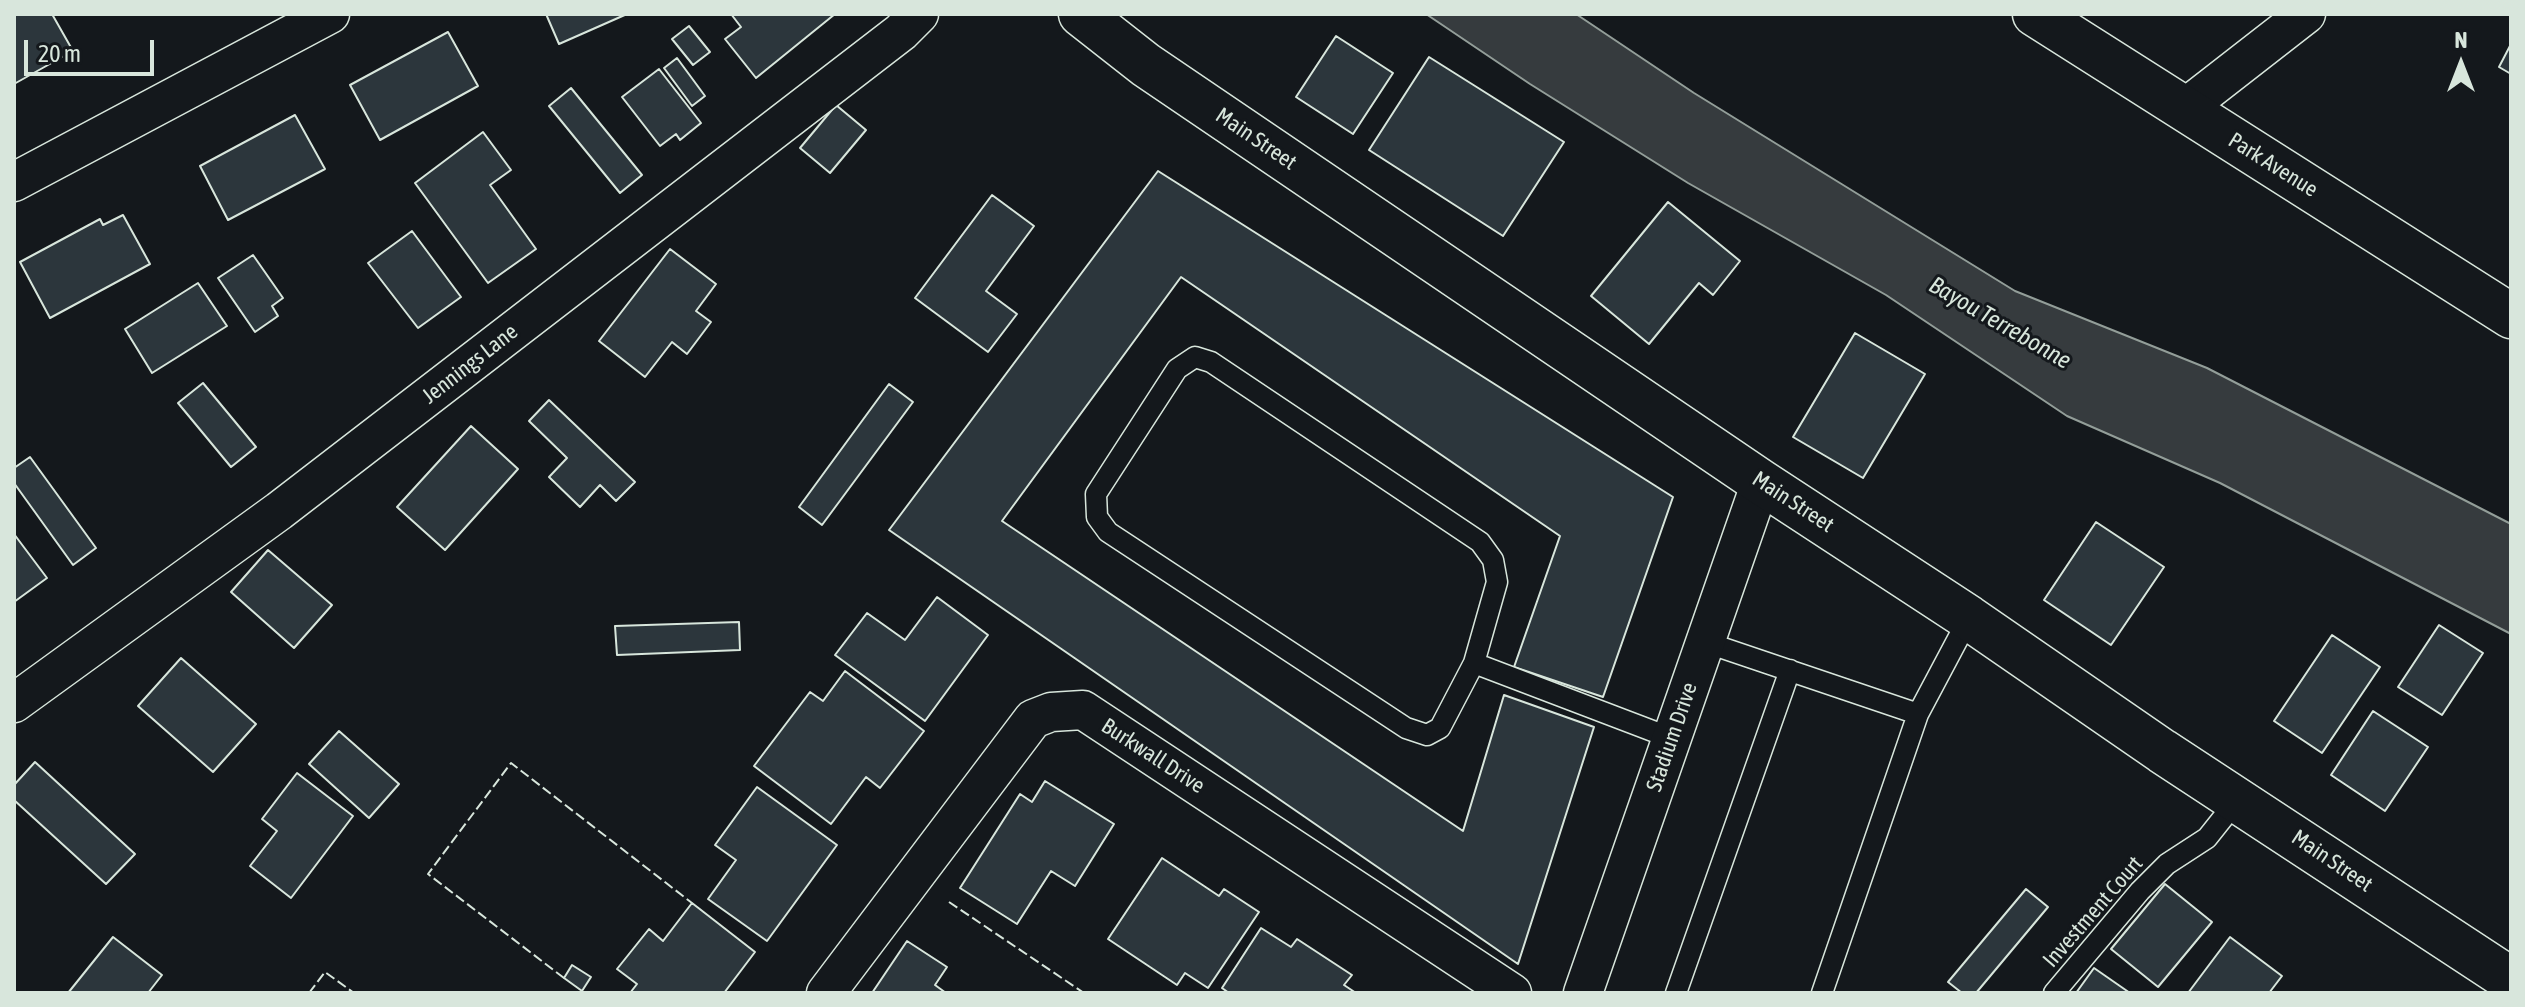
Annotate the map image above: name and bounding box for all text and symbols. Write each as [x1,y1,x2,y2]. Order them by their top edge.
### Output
scale bar [28,24,158,74]
north arrow [2421,24,2501,104]
text: N [2455,27,2467,53]
text: 20 m [38,40,81,67]
street label: Main Street [1210,102,1302,176]
street label: Park Avenue [2223,127,2323,203]
water label: Bayou Terrebonne [1924,271,2076,375]
street label: Jennings Lane [417,319,523,409]
street label: Main Street [1747,466,1839,538]
street label: Stadium Drive [1641,679,1703,795]
street label: Burkwall Drive [1096,713,1210,799]
street label: Main Street [2286,824,2378,898]
street label: Investment Court [2038,851,2148,973]

